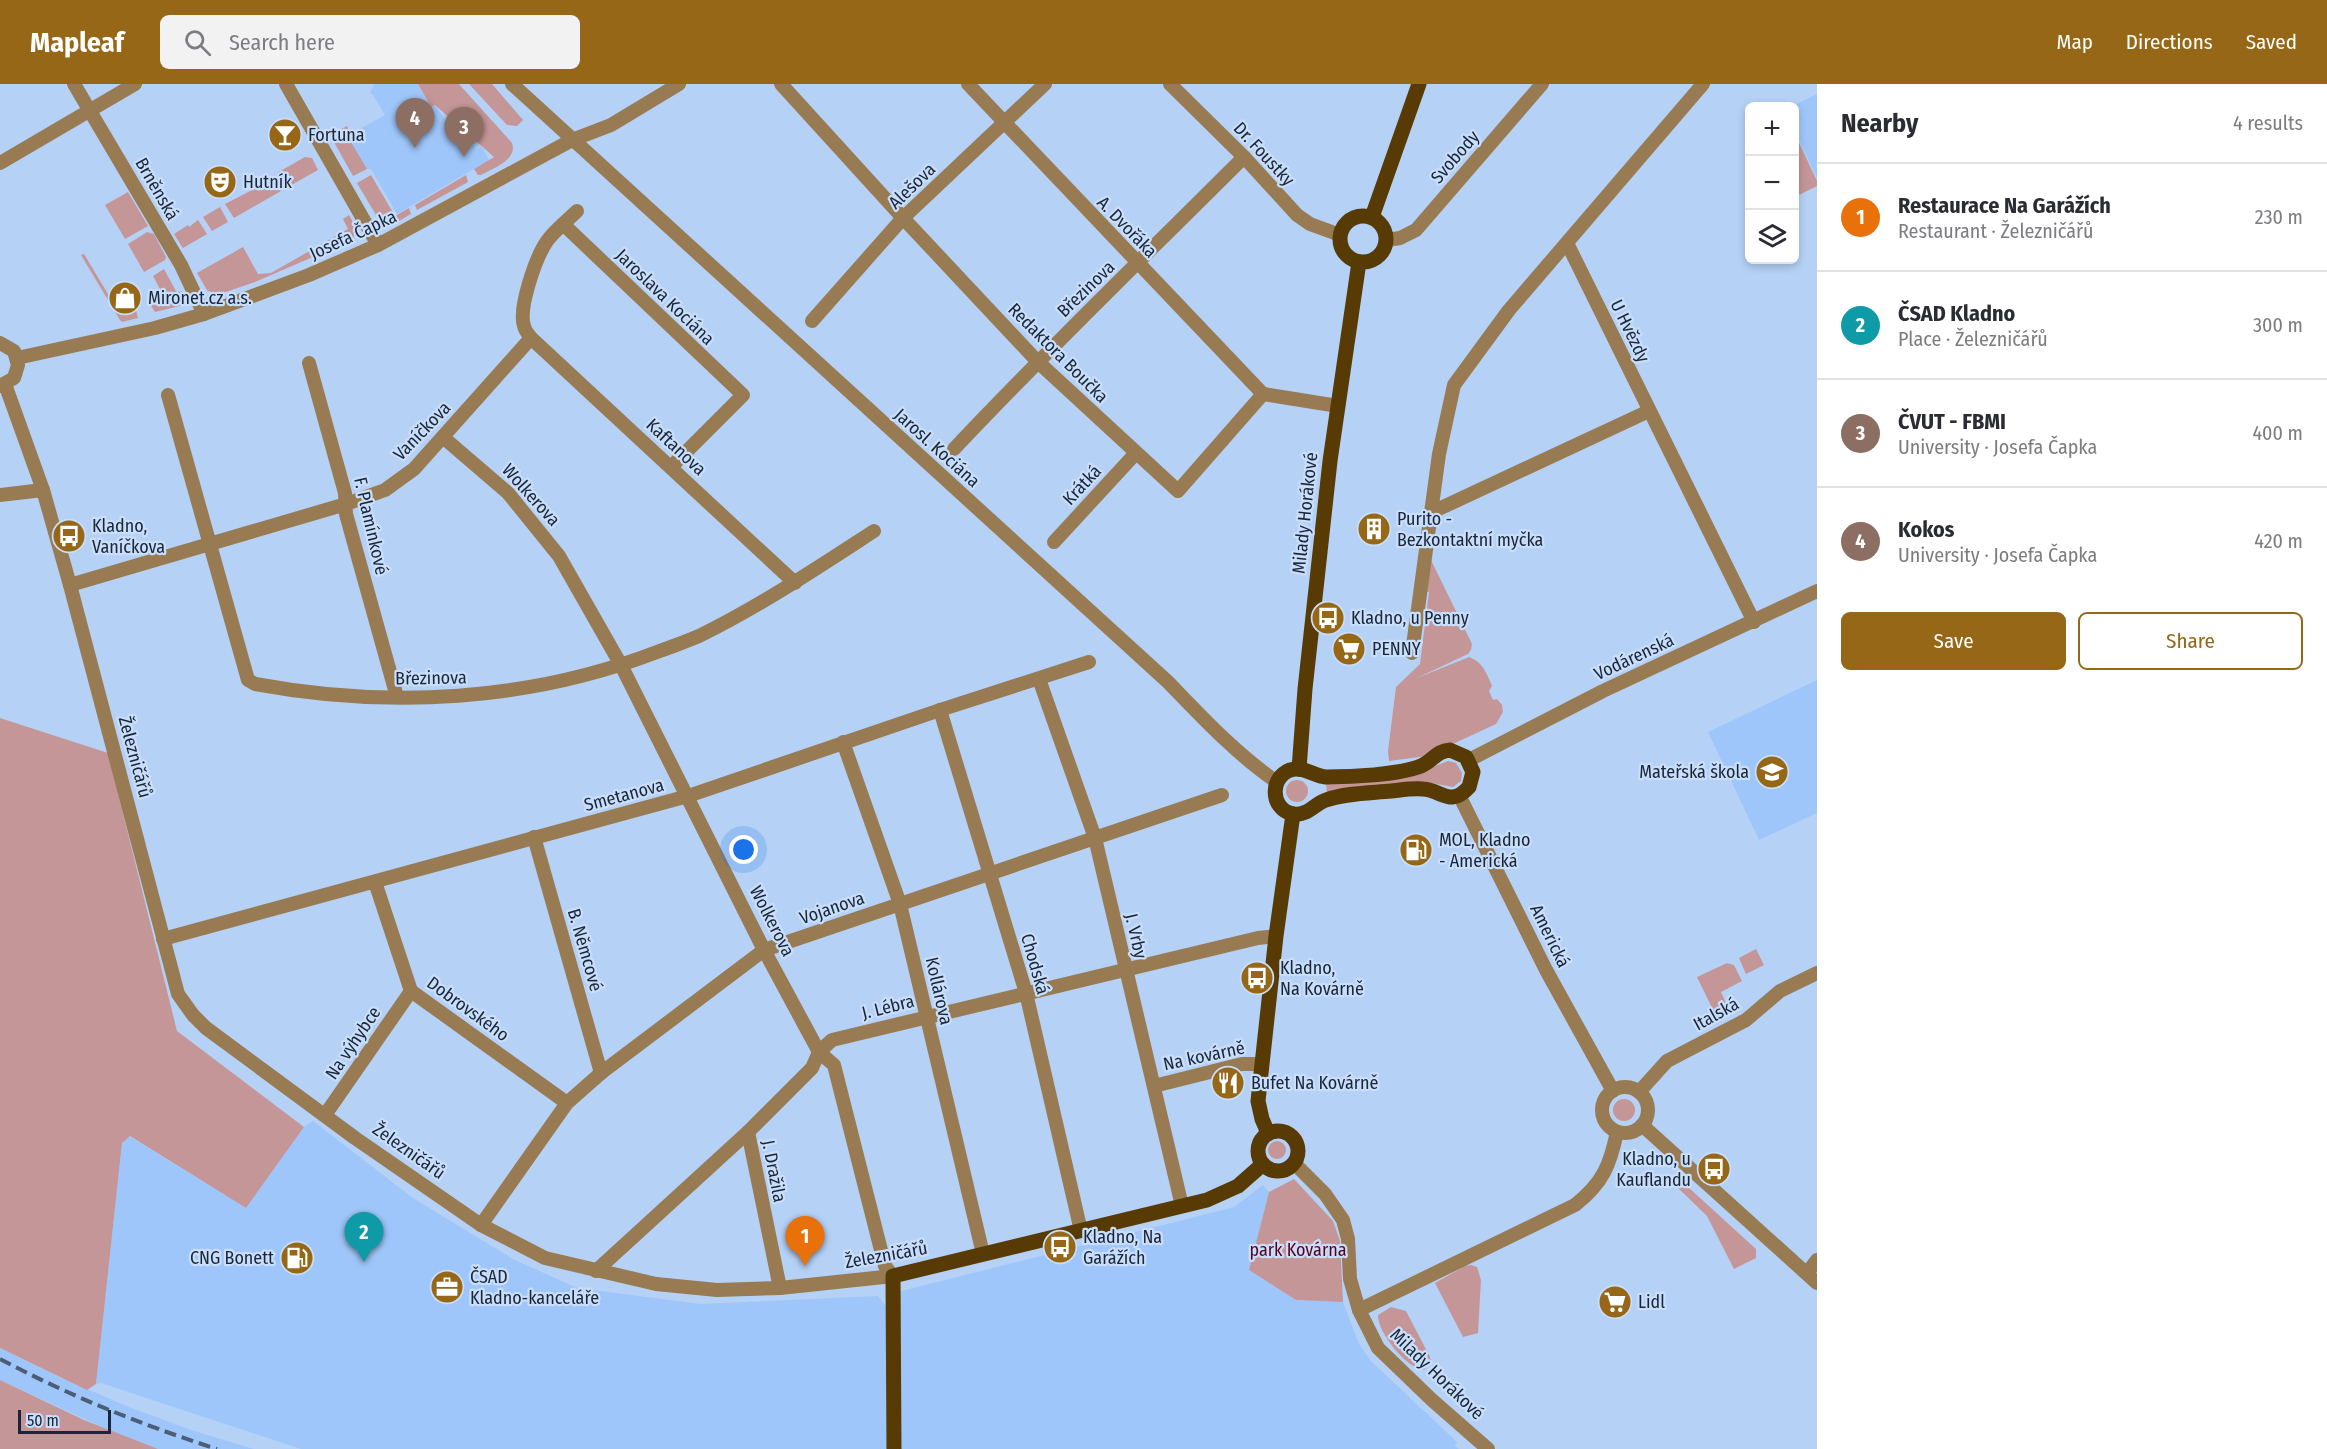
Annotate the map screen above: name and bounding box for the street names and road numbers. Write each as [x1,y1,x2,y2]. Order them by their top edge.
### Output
street label: Dr. Foustky [1229,117,1299,191]
street label: Svobody [1426,126,1484,188]
street label: Brněnská [130,154,184,224]
street label: Alešova [884,158,940,214]
street label: A. Dvořáka [1092,192,1162,262]
street label: Josefa Čapka [306,205,400,265]
street label: Jaroslava Kociána [611,244,719,350]
street label: Březinova [1053,256,1119,322]
street label: U Hvězdy [1605,296,1655,366]
street label: Redaktora Boučka [1003,298,1113,408]
street label: Vaníčkova [389,397,455,465]
street label: Jarosl. Kociána [890,404,984,492]
street label: Kaftanova [642,414,711,480]
street label: Milady Horákové [1288,451,1322,575]
street label: Wolkerova [497,459,565,531]
street label: Krátká [1058,460,1106,510]
street label: F. Plamínkové [349,475,393,577]
street label: Vodárenská [1591,629,1678,685]
street label: Březinova [395,666,467,690]
street label: Železničářů [114,714,156,800]
street label: Smetanova [582,774,666,816]
street label: Wolkerova [745,882,799,960]
street label: Vojanova [797,887,867,929]
street label: Americká [1525,901,1575,971]
street label: B. Němcové [563,906,607,994]
street label: J. Vrby [1120,911,1152,961]
street label: Chodská [1016,931,1054,997]
street label: Kollárova [921,955,957,1027]
street label: Dobrovského [423,972,513,1046]
street label: J. Lébra [859,990,917,1024]
street label: Italská [1689,993,1743,1035]
street label: Na výhybce [321,1002,385,1084]
street label: Na kovárně [1161,1037,1247,1075]
street label: Železničářů [368,1118,450,1184]
street label: J. Dražila [757,1138,791,1204]
street label: Železničářů [843,1237,929,1273]
street label: Milady Horákové [1385,1324,1489,1424]

